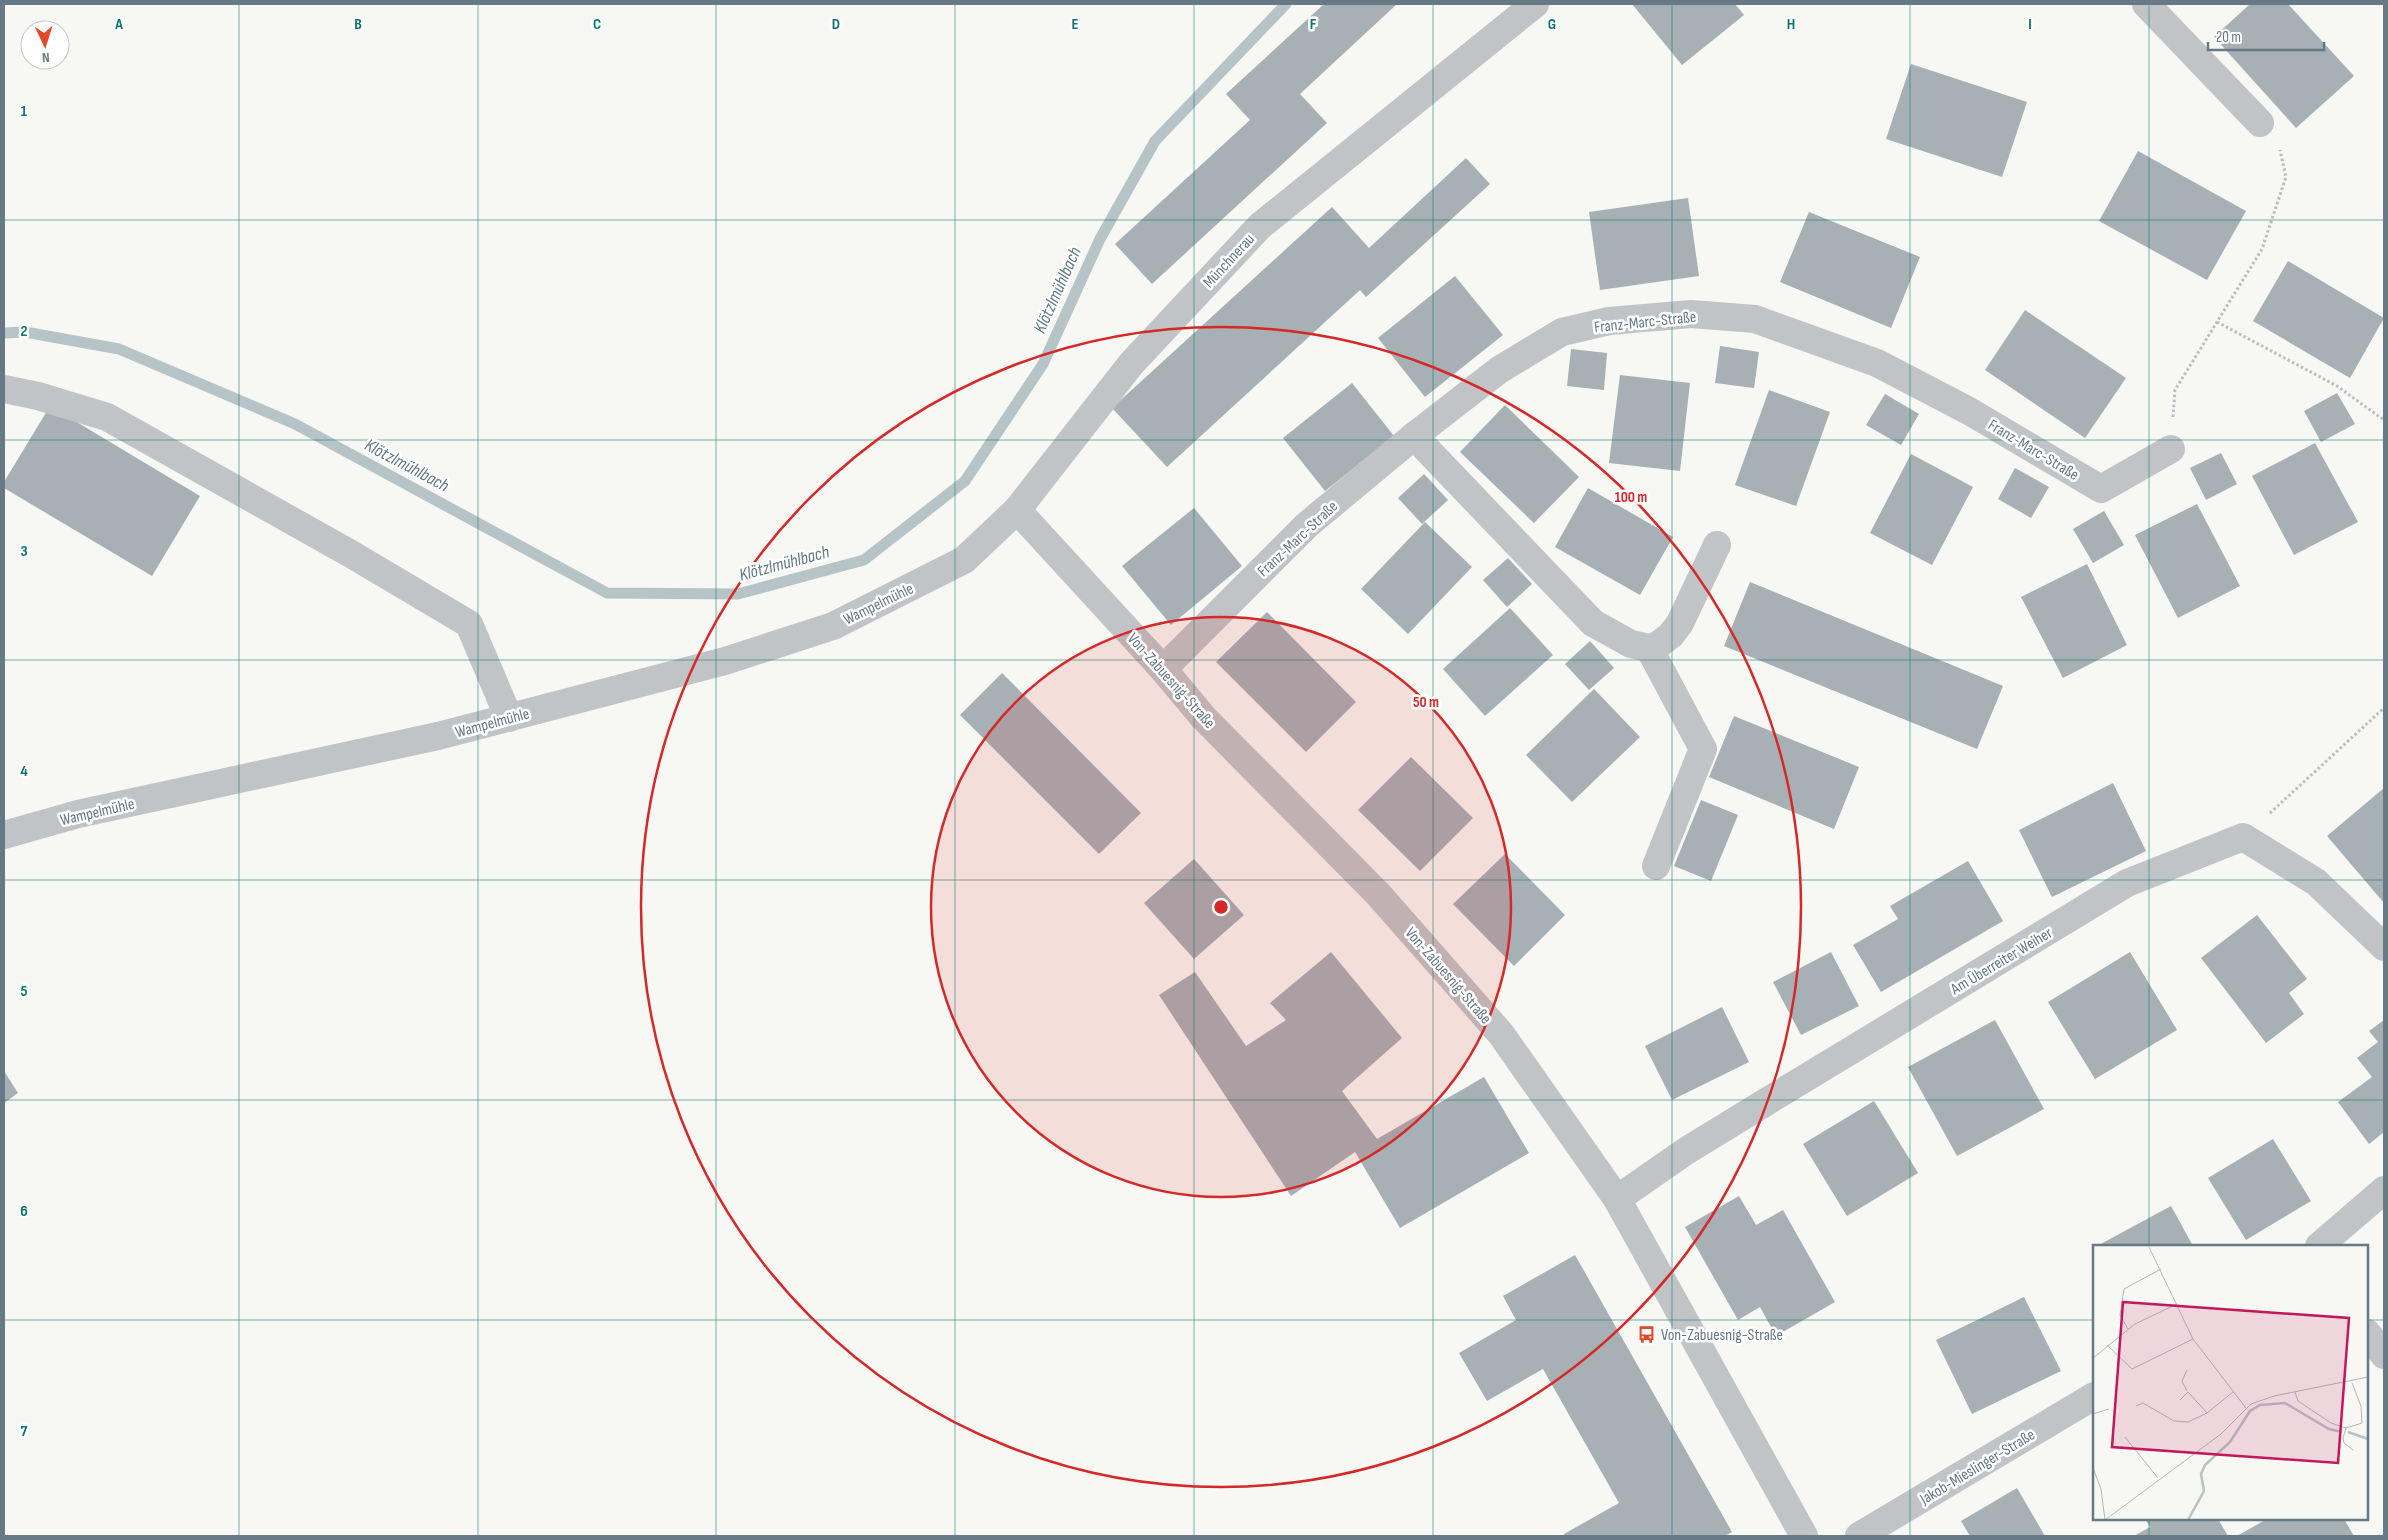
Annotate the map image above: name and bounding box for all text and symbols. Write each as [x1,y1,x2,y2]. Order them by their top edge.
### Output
text: A [114,15,123,34]
text: B [354,15,362,34]
text: C [593,15,601,34]
text: D [832,15,840,34]
text: E [1072,15,1079,34]
text: F [1310,15,1317,34]
text: G [1548,15,1556,34]
text: H [1787,15,1795,34]
text: I [2028,15,2032,34]
north arrow [20,20,70,70]
scale bar [2208,20,2324,52]
text: 20 m [2216,28,2241,47]
text: N [42,49,50,66]
text: 1 [21,102,28,121]
street label: Münchnerau [1199,230,1259,292]
water label: Klötzlmühlbach [1029,243,1086,337]
street label: Franz-Marc-Straße [1593,308,1697,337]
text: 2 [20,322,28,341]
street label: Franz-Marc-Straße [1984,416,2082,485]
water label: Klötzlmühlbach [361,434,453,497]
text: 100 m [1615,488,1647,507]
street label: Franz-Marc-Straße [1254,497,1342,581]
water label: Klötzlmühlbach [737,541,832,586]
text: 3 [20,542,28,561]
street label: Wampelmühle [840,579,917,629]
street label: Von-Zabuesnig-Straße [1123,629,1219,733]
text: 50 m [1413,693,1439,712]
street label: Wampelmühle [453,704,531,742]
text: 4 [20,762,28,781]
street label: Wampelmühle [58,795,136,830]
centre of rings [1212,898,1230,916]
street label: Am Überreiter Weiher [1947,923,2056,1000]
street label: Von-Zabuesnig-Straße [1401,924,1495,1028]
text: 5 [20,982,28,1001]
text: 6 [20,1202,28,1221]
inset map [2093,1245,2368,1520]
bus stop icon: Von-Zabuesnig-Straße [1637,1324,1657,1344]
place label: Von-Zabuesnig-Straße [1661,1326,1783,1345]
text: 7 [21,1422,28,1441]
street label: Jakob-Mieslinger-Straße [1916,1425,2039,1510]

